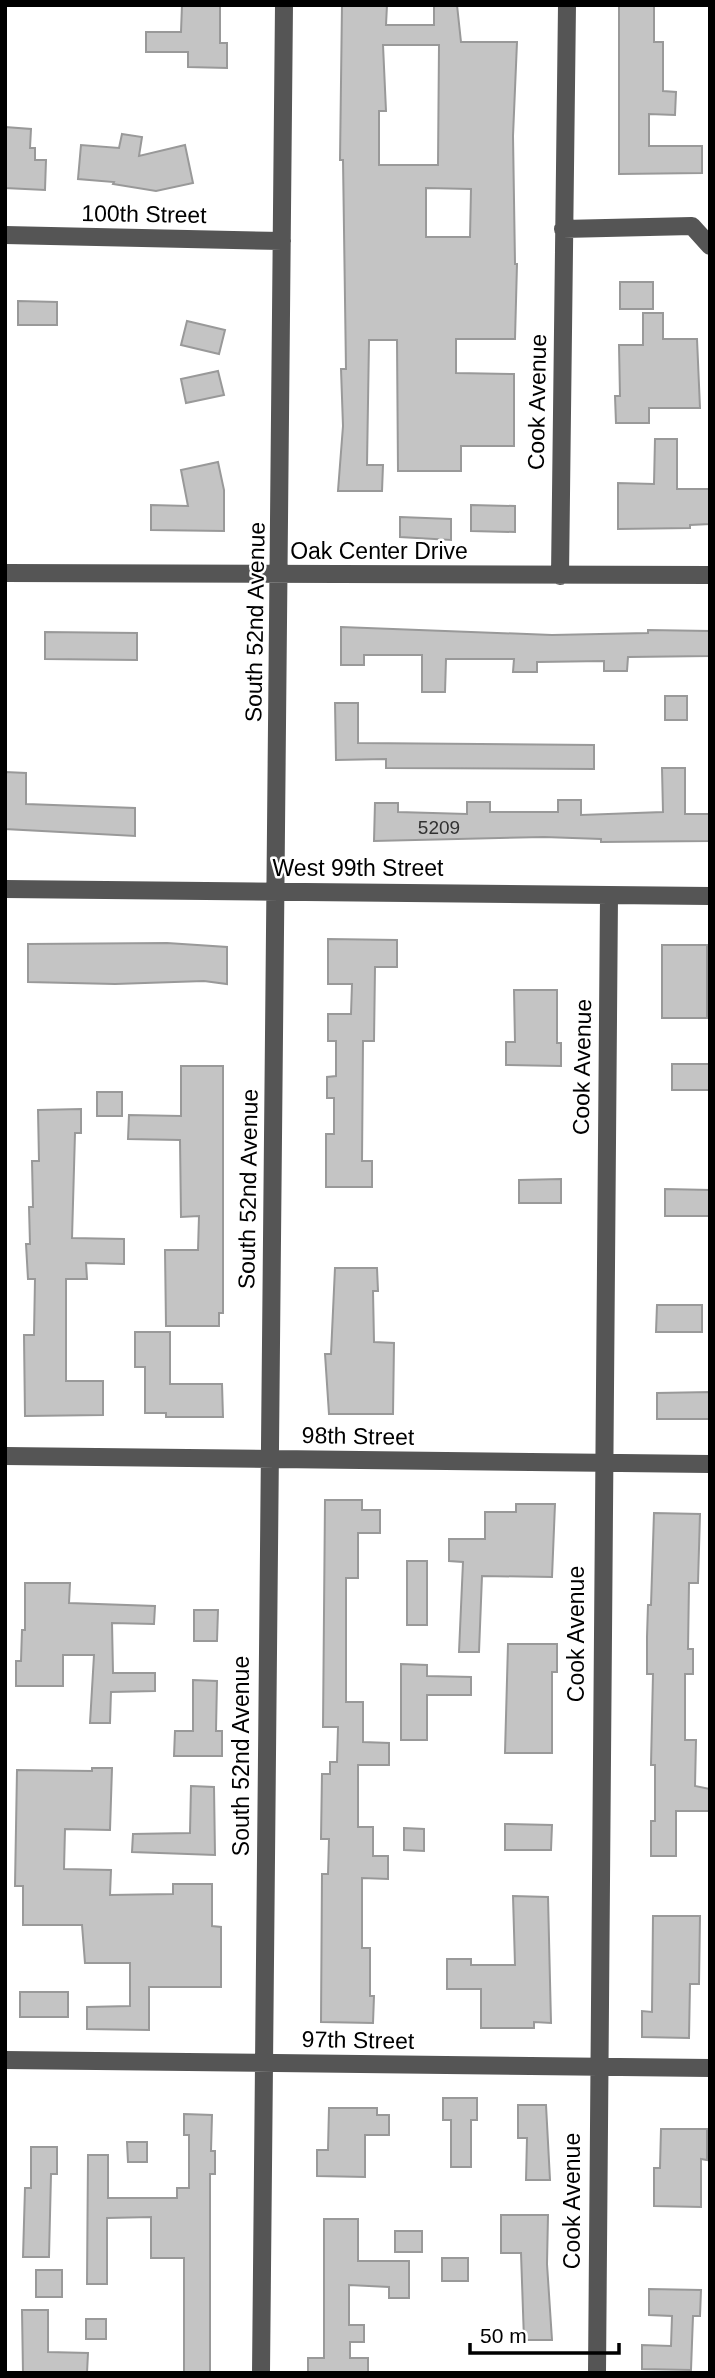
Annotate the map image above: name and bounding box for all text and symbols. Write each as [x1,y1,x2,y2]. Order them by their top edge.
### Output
street label: 100th Street [81,200,207,228]
street label: Cook Avenue [523,334,551,470]
street label: South 52nd Avenue [240,522,270,722]
street label: Oak Center Drive [290,538,468,564]
house number: 5209 [418,817,460,838]
street label: West 99th Street [273,855,444,881]
street label: Cook Avenue [568,999,596,1135]
street label: South 52nd Avenue [233,1089,263,1289]
street label: 98th Street [302,1422,415,1450]
street label: Cook Avenue [563,1566,589,1702]
street label: South 52nd Avenue [228,1656,254,1856]
street label: 97th Street [302,2026,415,2054]
street label: Cook Avenue [559,2133,585,2269]
scale bar [470,2312,619,2356]
text: 50 m [480,2324,527,2347]

